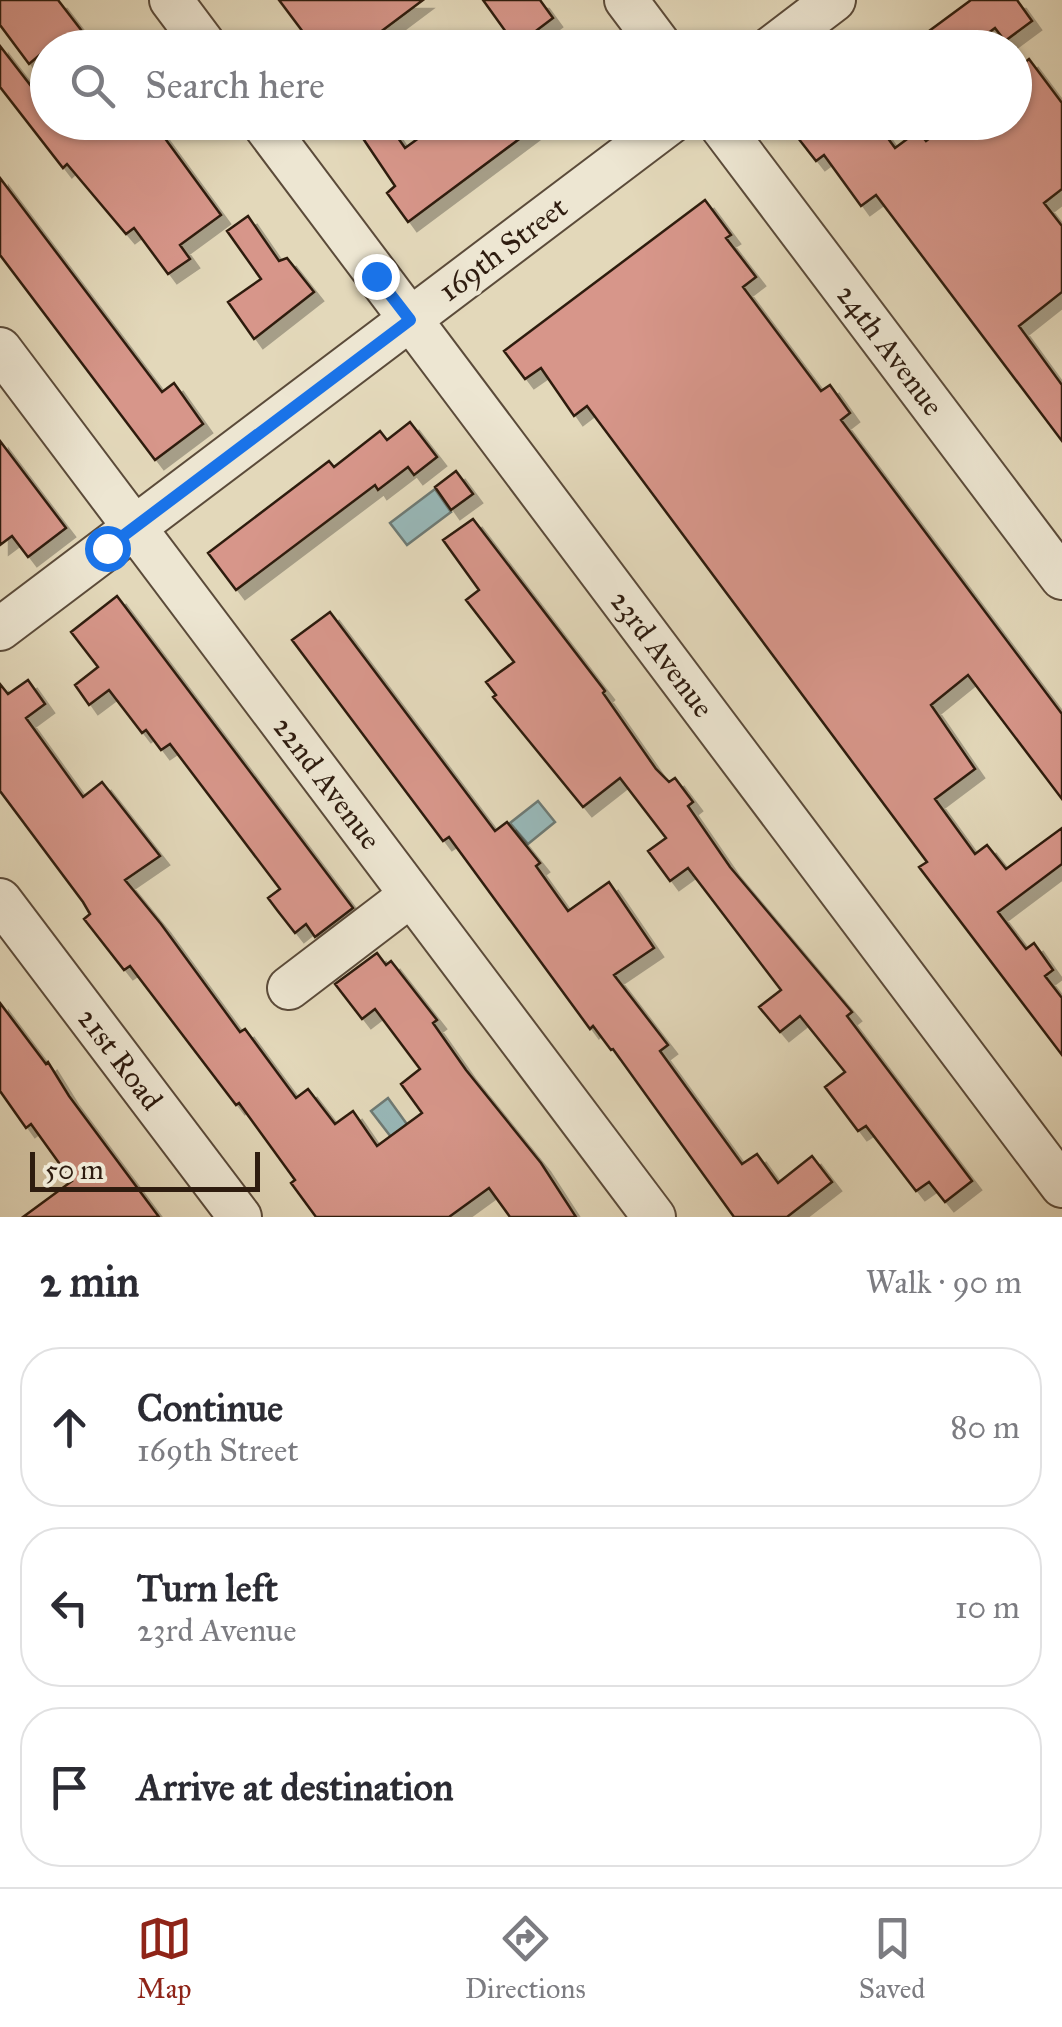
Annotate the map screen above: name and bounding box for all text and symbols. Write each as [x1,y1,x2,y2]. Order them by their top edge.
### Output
search box [30,30,1032,140]
icon: search [65,58,120,113]
text: Search here [145,62,325,108]
street label: 169th Street [432,189,575,310]
route end [354,254,400,300]
street label: 24th Avenue [829,277,951,423]
route start [85,526,131,572]
street label: 23rd Avenue [603,583,721,725]
street label: 22nd Avenue [265,709,389,857]
street label: 21st Road [70,1001,170,1117]
scale bar [30,1147,260,1192]
text: 50 m [45,1152,104,1187]
text: 2 min [40,1256,139,1308]
text: Walk · 90 m [866,1263,1022,1302]
text: Continue [137,1385,283,1431]
icon: ahead [42,1400,97,1455]
text: 80 m [951,1408,1020,1447]
text: 169th Street [137,1431,299,1470]
text: Turn left [137,1565,278,1611]
icon: left [42,1580,97,1635]
text: 10 m [955,1588,1020,1627]
text: 23rd Avenue [137,1611,296,1650]
icon: arrive [42,1760,97,1815]
text: Arrive at destination [137,1764,454,1810]
tab: Map [137,1911,192,2006]
tab: Directions [465,1911,586,2006]
tab: Saved [859,1911,925,2006]

